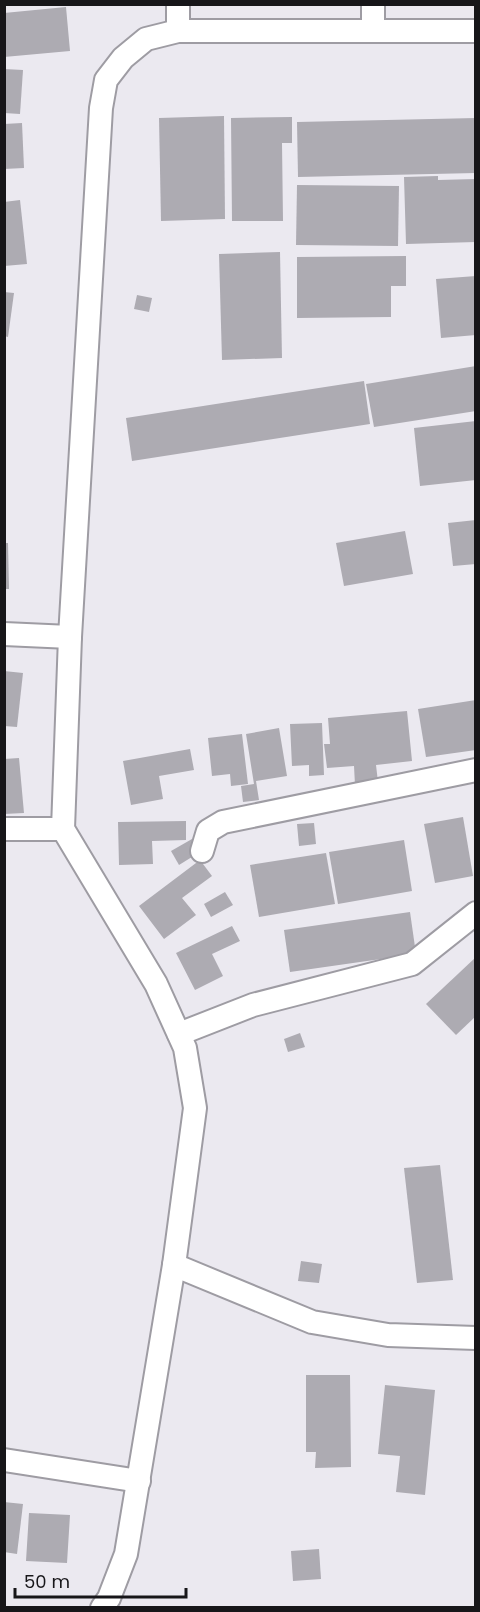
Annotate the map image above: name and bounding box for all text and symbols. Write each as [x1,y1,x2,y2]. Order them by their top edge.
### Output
scale bar [15,1561,186,1599]
text: 50 m [24,1569,70,1594]

